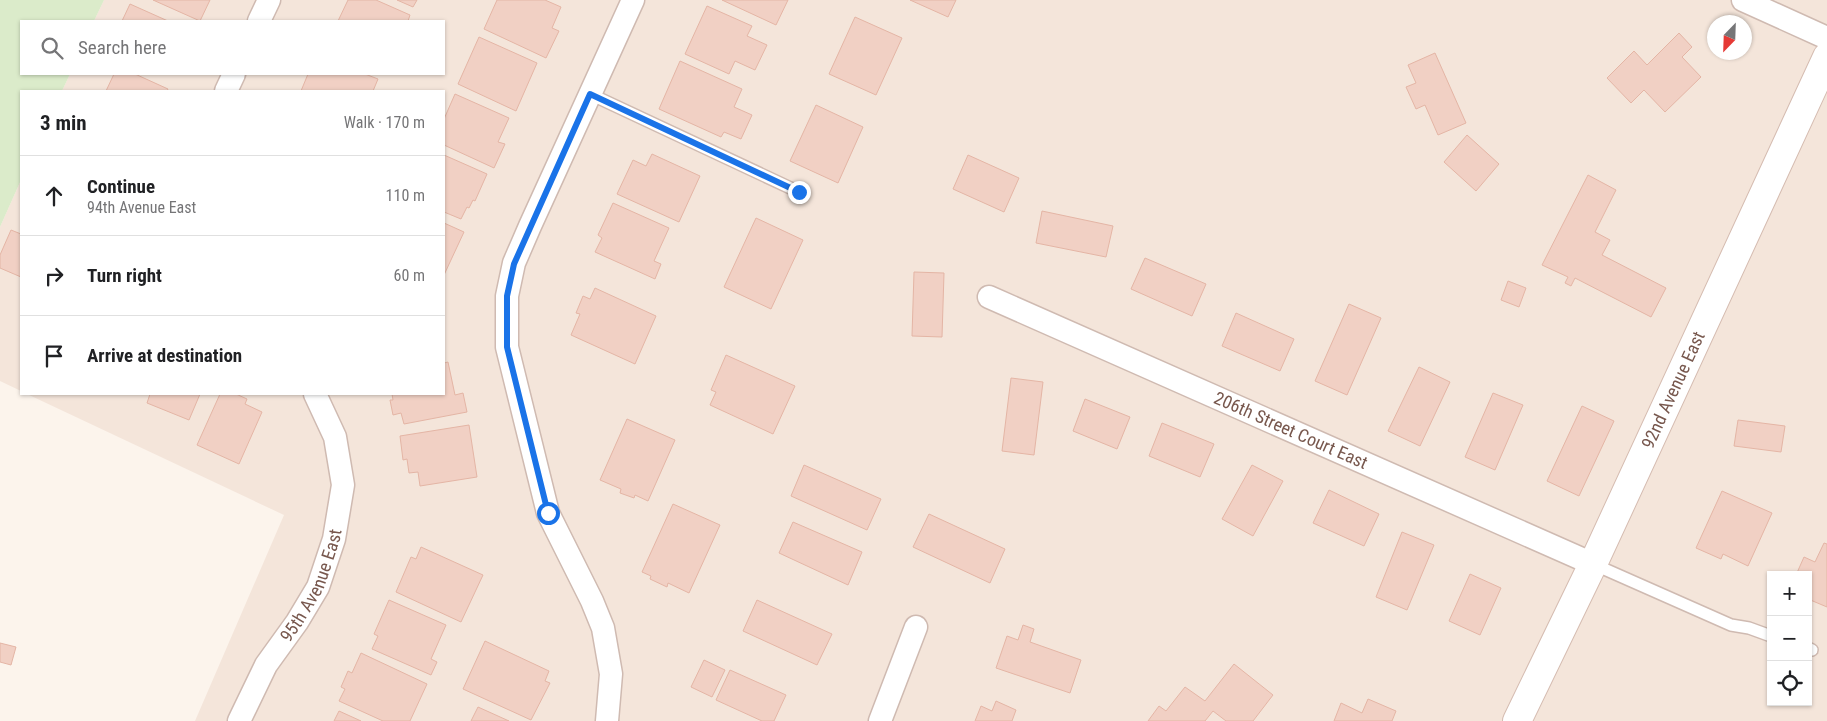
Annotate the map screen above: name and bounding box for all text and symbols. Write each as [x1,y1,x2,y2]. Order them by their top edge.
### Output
north arrow [1707,15,1752,60]
search box [20,20,445,75]
icon: search [38,34,66,62]
text: Search here [78,36,166,59]
text: 3 min [40,111,87,135]
text: Walk · 170 m [344,113,425,132]
text: Continue [87,175,155,198]
route end [788,181,811,204]
icon: ahead [40,182,68,210]
text: 110 m [386,186,425,205]
text: 94th Avenue East [87,198,196,217]
icon: right [40,262,68,290]
text: Turn right [87,264,162,287]
text: 60 m [393,266,425,285]
street label: 92nd Avenue East [1637,328,1709,452]
icon: arrive [40,342,68,370]
text: Arrive at destination [87,344,242,367]
street label: 206th Street Court East [1211,387,1371,473]
route start [537,502,560,525]
street label: 95th Avenue East [275,527,345,645]
map controls [1767,571,1812,706]
button: + [1767,571,1812,616]
button: − [1767,616,1812,661]
button: locate [1767,661,1812,706]

